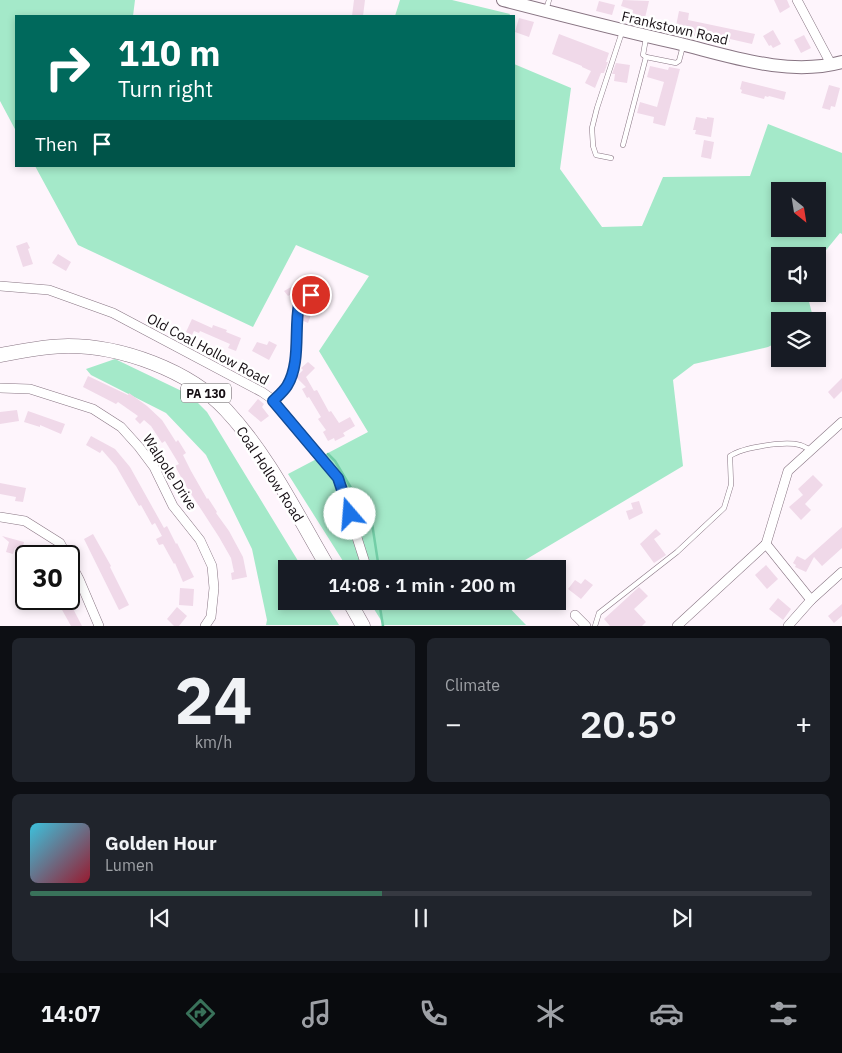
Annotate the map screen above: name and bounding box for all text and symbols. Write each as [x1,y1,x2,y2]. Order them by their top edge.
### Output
street label: Frankstown Road [620,7,730,49]
text: 110 m [118,30,221,76]
icon: right [35,35,100,100]
text: Turn right [118,74,213,103]
icon: arrive [88,130,116,158]
text: Then [35,132,78,156]
north arrow [771,182,826,238]
map controls [771,182,826,367]
button: sound [771,247,826,302]
pin [290,274,332,316]
icon: arrive [297,281,325,309]
street label: Old Coal Hollow Road [144,309,272,389]
button: layers [771,312,826,367]
road number: PA 130 [181,383,231,402]
street label: Coal Hollow Road [232,423,308,525]
street label: Walpole Drive [139,431,201,514]
position arrow [323,487,375,539]
speed limit sign: 30 [15,545,80,610]
text: 14:08 · 1 min · 200 m [328,573,516,597]
text: 24 [174,657,253,742]
text: Climate [445,675,500,695]
text: 20.5° [580,699,677,748]
text: − [445,705,462,742]
text: + [795,705,812,742]
text: km/h [195,732,232,752]
text: Golden Hour [105,831,217,855]
text: Lumen [105,855,154,875]
icon: previous [146,904,174,932]
icon: pause [407,904,435,932]
icon: next [668,904,696,932]
icon: directions [183,996,218,1031]
icon: music [299,996,334,1031]
icon: phone [416,996,451,1031]
icon: climate [533,996,568,1031]
icon: car [649,996,684,1031]
icon: filters [766,996,801,1031]
text: 14:07 [41,999,101,1028]

